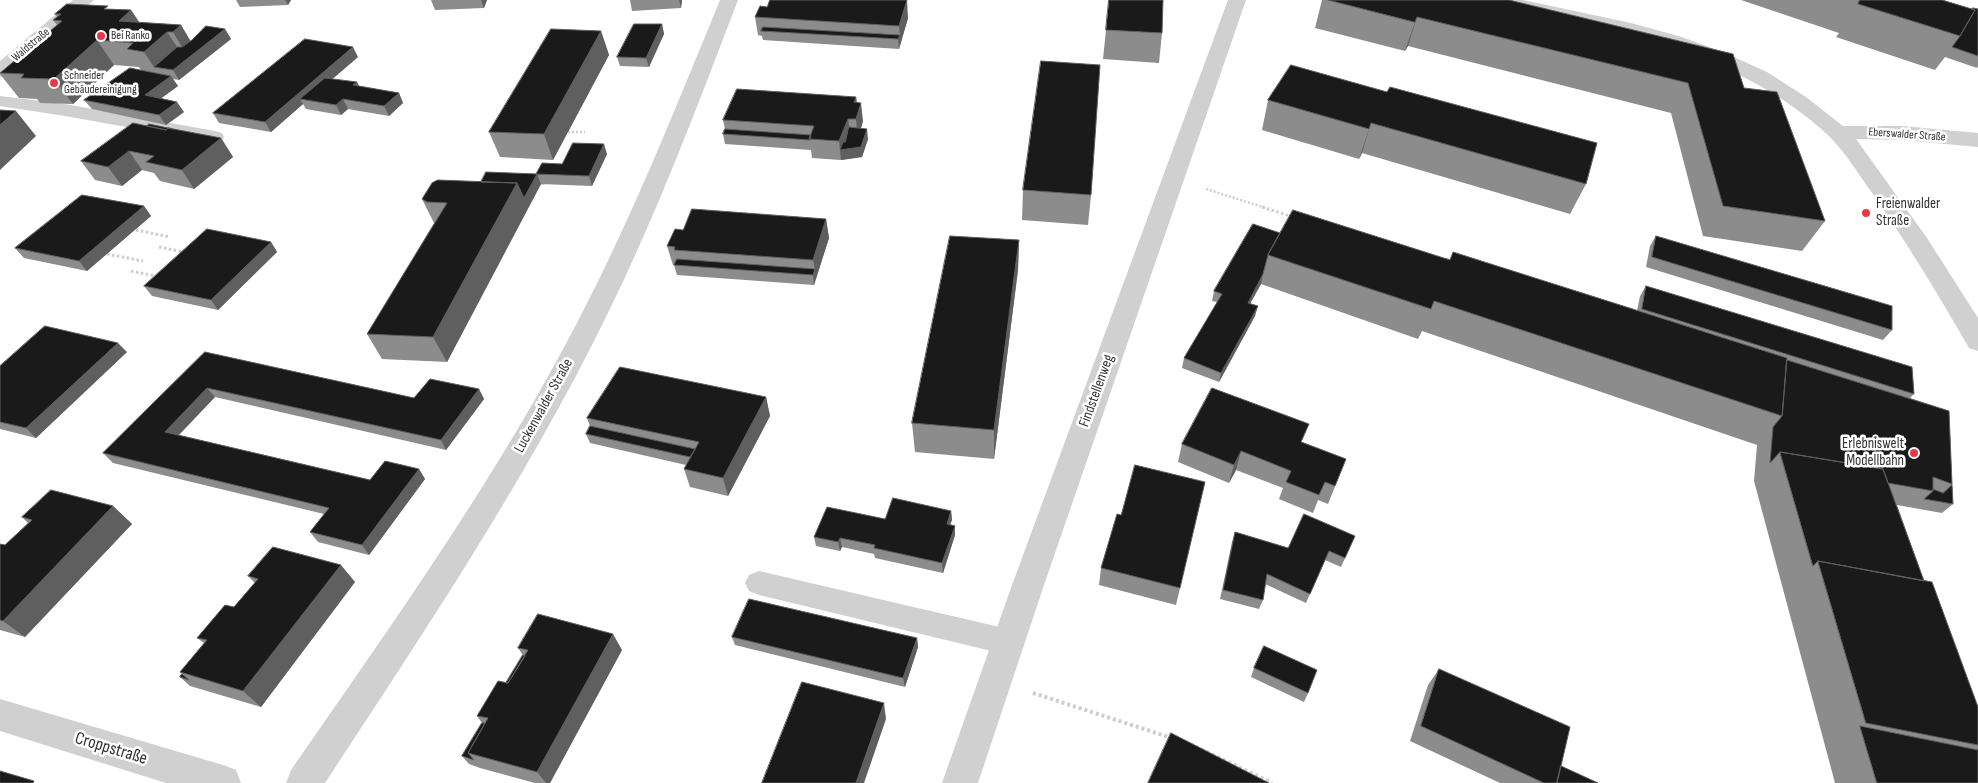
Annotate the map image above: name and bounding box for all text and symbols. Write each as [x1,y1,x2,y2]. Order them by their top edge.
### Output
street label: Waldstraße [9,25,53,65]
place label: Bei Ranko [111,29,150,43]
marker: Bei Ranko [95,30,107,42]
place label: Schneider Gebäudereinigung [64,69,137,97]
marker: Schneider Gebäudereinigung [48,77,60,89]
street label: Eberswalder Straße [1868,125,1946,145]
place label: Freienwalder Straße [1876,195,1940,230]
marker: Freienwalder Straße [1860,207,1872,219]
street label: Findstellenweg [1076,352,1118,430]
street label: Luckenwalder Straße [511,356,577,456]
place label: Erlebniswelt Modellbahn [1842,435,1904,470]
marker: Erlebniswelt Modellbahn [1908,447,1920,459]
street label: Croppstraße [72,728,150,770]

